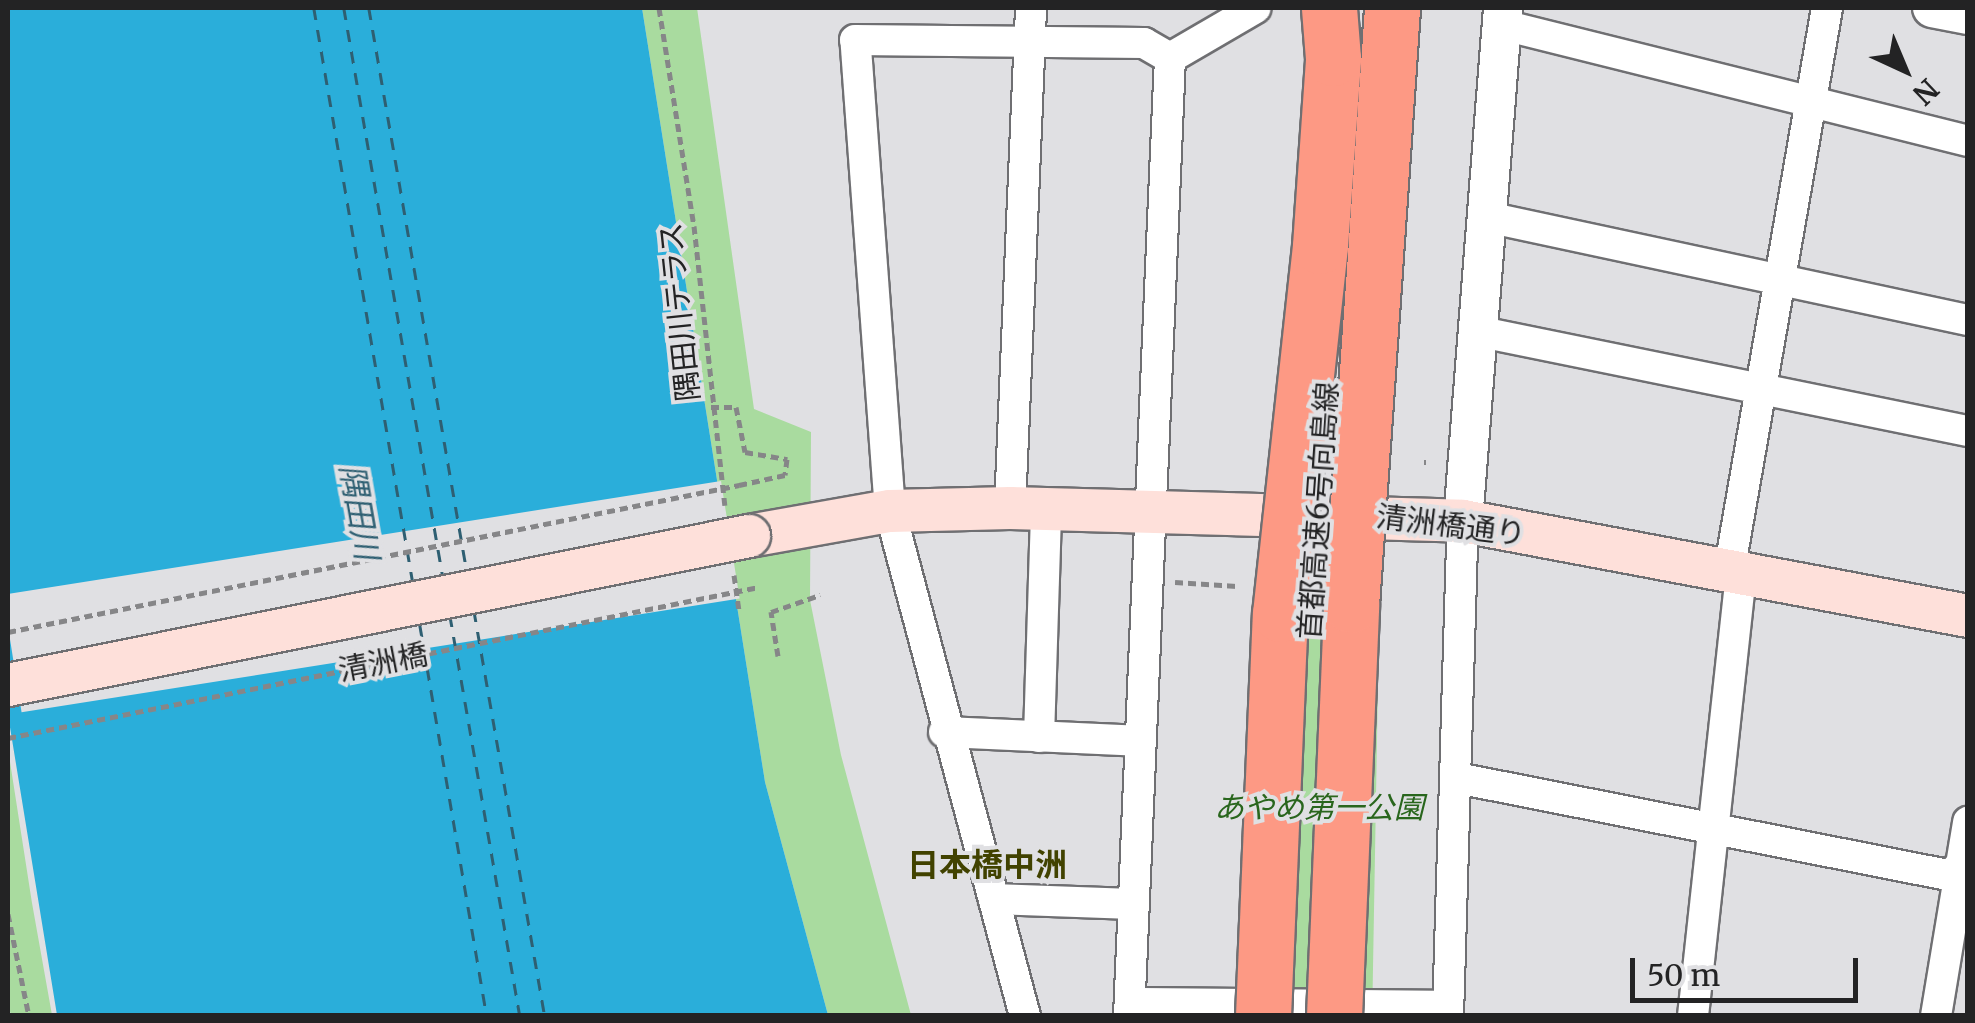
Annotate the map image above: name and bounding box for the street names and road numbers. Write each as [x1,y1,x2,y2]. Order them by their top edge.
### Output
street label: 隅田川テラス [652,221,706,403]
street label: 首都高速6号向島線 [1291,381,1345,641]
street label: 清洲橋通り [1374,498,1528,552]
street label: 清洲橋 [335,636,431,688]

